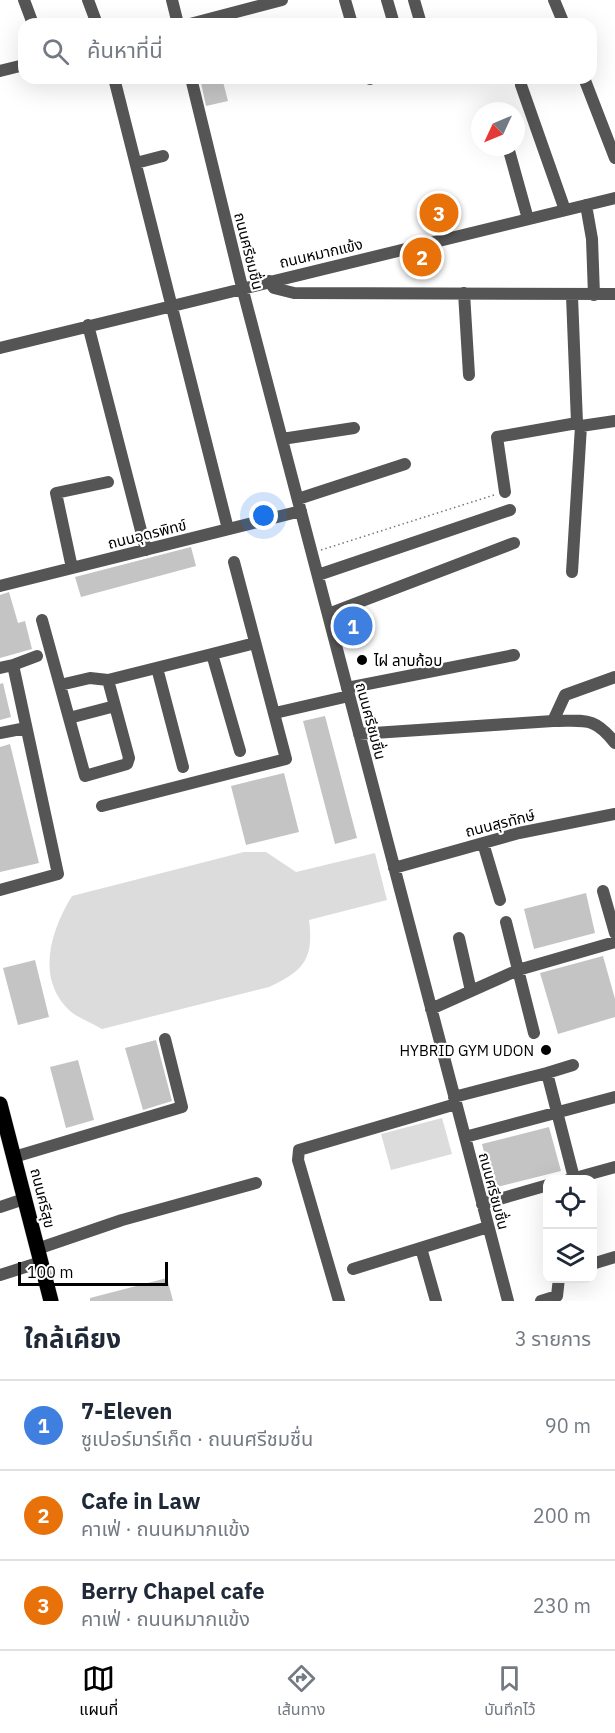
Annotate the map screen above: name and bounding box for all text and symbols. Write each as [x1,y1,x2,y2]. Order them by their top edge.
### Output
search box [18,18,597,84]
icon: search [39,35,72,68]
text: ค้นหาที่นี่ [87,35,163,64]
north arrow [471,102,525,156]
pin: 3 [420,190,458,236]
street label: ถนนศรีชมชื่น [230,210,269,292]
street label: ถนนหมากแข้ง [277,234,365,272]
pin: 2 [402,234,442,280]
your location [249,501,278,530]
street label: ถนนอุดรพิทข์ [106,515,188,553]
pin: 1 [334,604,372,648]
place label: ไฝ ลาบก้อบ [373,651,442,670]
marker: ไฝ ลาบก้อบ [355,653,369,667]
street label: ถนนศรีชมชื่น [352,680,391,762]
street label: ถนนสุรทักษ์ [463,805,537,841]
place label: HYBRID GYM UDON [400,1041,534,1060]
marker: HYBRID GYM UDON [539,1043,553,1057]
street label: ถนนศรีชมชื่น [475,1150,514,1232]
street label: ถนนศรีสุข [26,1166,60,1230]
map controls [543,1175,597,1283]
button: locate [543,1175,597,1229]
button: layers [543,1229,597,1283]
scale bar [18,1259,168,1286]
text: 100 m [27,1262,74,1282]
text: ใกล้เคียง [24,1321,121,1355]
text: 3 รายการ [515,1325,591,1352]
text: 7-Eleven [81,1396,172,1425]
text: 1 [38,1412,50,1439]
text: 90 m [545,1412,591,1439]
text: ซูเปอร์มาร์เก็ต · ถนนศรีชมชื่น [81,1425,313,1452]
text: Cafe in Law [81,1486,200,1515]
text: 2 [38,1502,50,1529]
text: 200 m [533,1502,591,1529]
text: คาเฟ่ · ถนนหมากแข้ง [81,1515,250,1542]
text: Berry Chapel cafe [81,1576,265,1605]
text: 3 [38,1592,50,1619]
text: 230 m [533,1592,591,1619]
text: คาเฟ่ · ถนนหมากแข้ง [81,1605,250,1632]
tab: แผนที่ [79,1662,118,1722]
tab: เส้นทาง [277,1662,325,1722]
tab: บันทึกไว้ [484,1662,536,1722]

